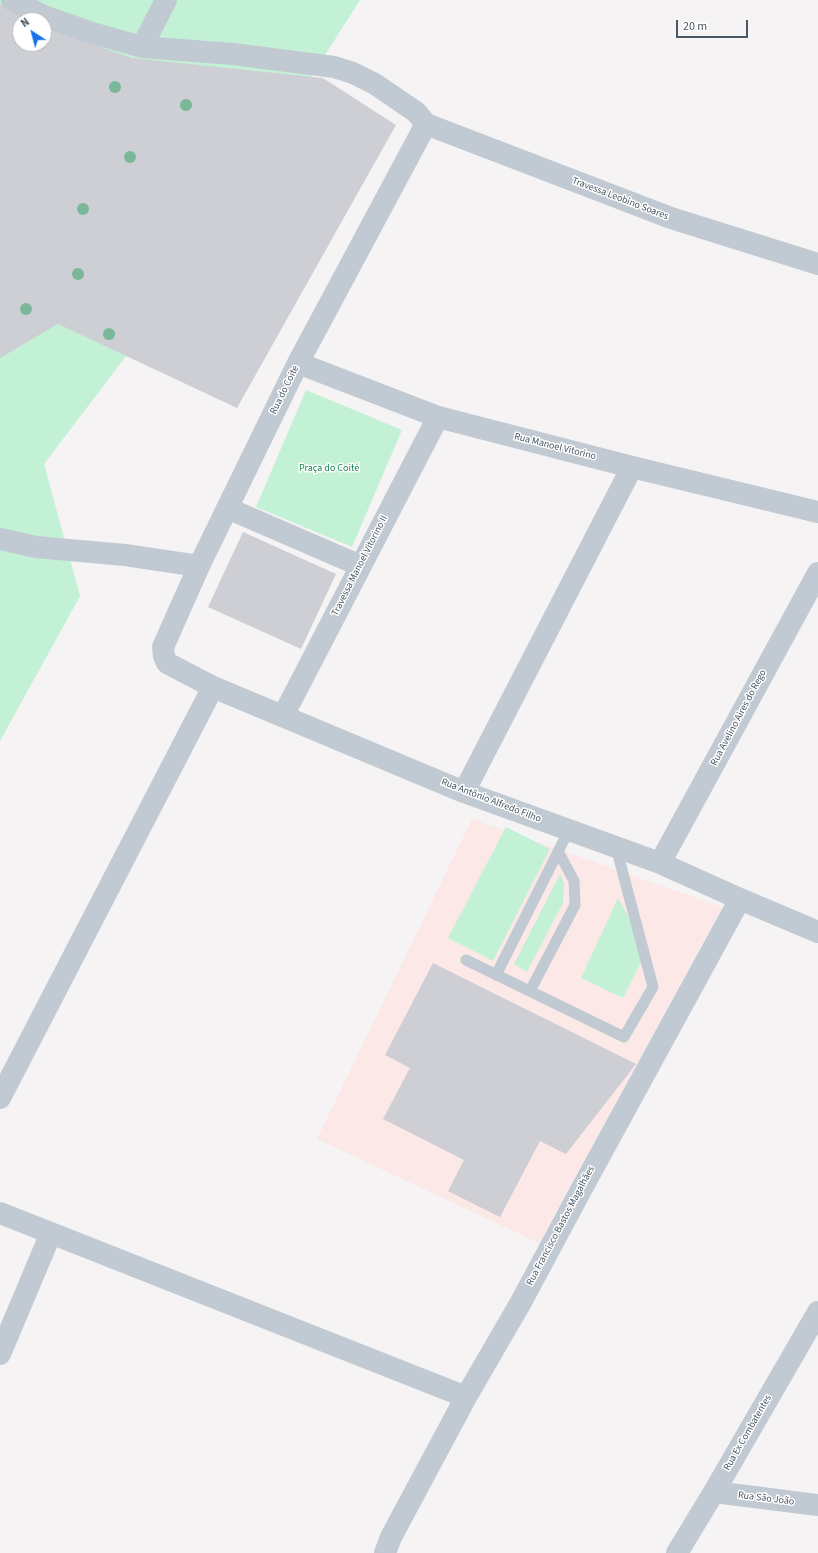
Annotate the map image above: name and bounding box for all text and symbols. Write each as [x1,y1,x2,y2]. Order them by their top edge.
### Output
north arrow [12,12,52,52]
scale bar [678,12,750,38]
text: N [18,14,33,31]
text: 20 m [683,18,707,35]
street label: Travessa Leobino Soares [570,175,670,223]
street label: Rua do Coite [268,364,302,416]
street label: Rua Manoel Vitorino [513,431,597,463]
park label: Praça do Coité [299,463,359,475]
street label: Travessa Manoel Vitorino II [329,514,391,618]
street label: Rua Avelino Aires do Rego [709,668,769,768]
street label: Rua Antônio Alfredo Filho [439,776,543,826]
street label: Rua Francisco Bastos Magalhães [524,1164,598,1288]
street label: Rua Ex Combatentes [721,1393,775,1473]
street label: Rua São João [737,1490,795,1508]

